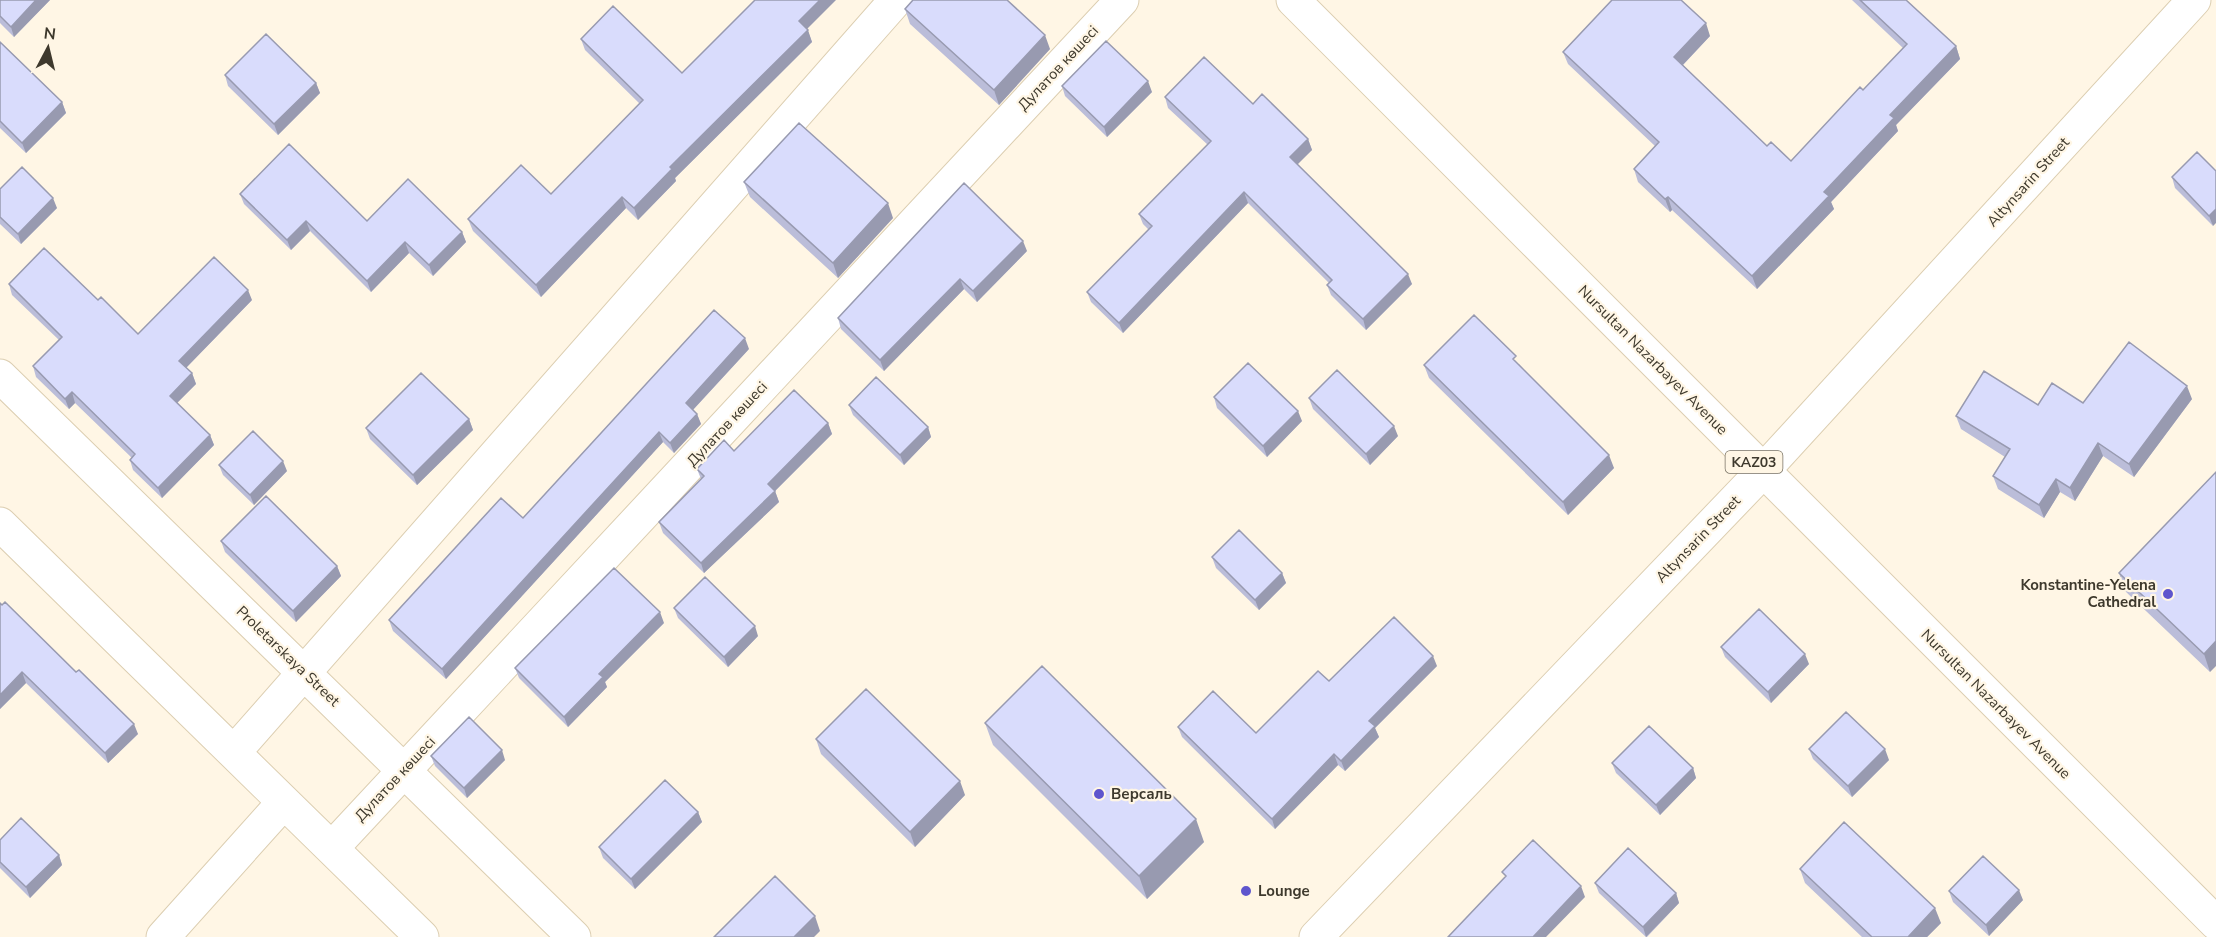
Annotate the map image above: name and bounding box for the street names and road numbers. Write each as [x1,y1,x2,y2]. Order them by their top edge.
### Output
street label: Дулатов көшесі [1013,21,1103,115]
street label: Altynsarin Street [1982,132,2074,231]
street label: Nursultan Nazarbayev Avenue [1574,281,1732,439]
street label: Дулатов көшесі [682,377,772,471]
road number: KАZ03 [1726,451,1782,473]
street label: Altynsarin Street [1651,490,1745,587]
street label: Proletarskaya Street [232,601,345,711]
street label: Nursultan Nazarbayev Avenue [1917,625,2075,783]
street label: Дулатов көшесі [350,732,440,826]

